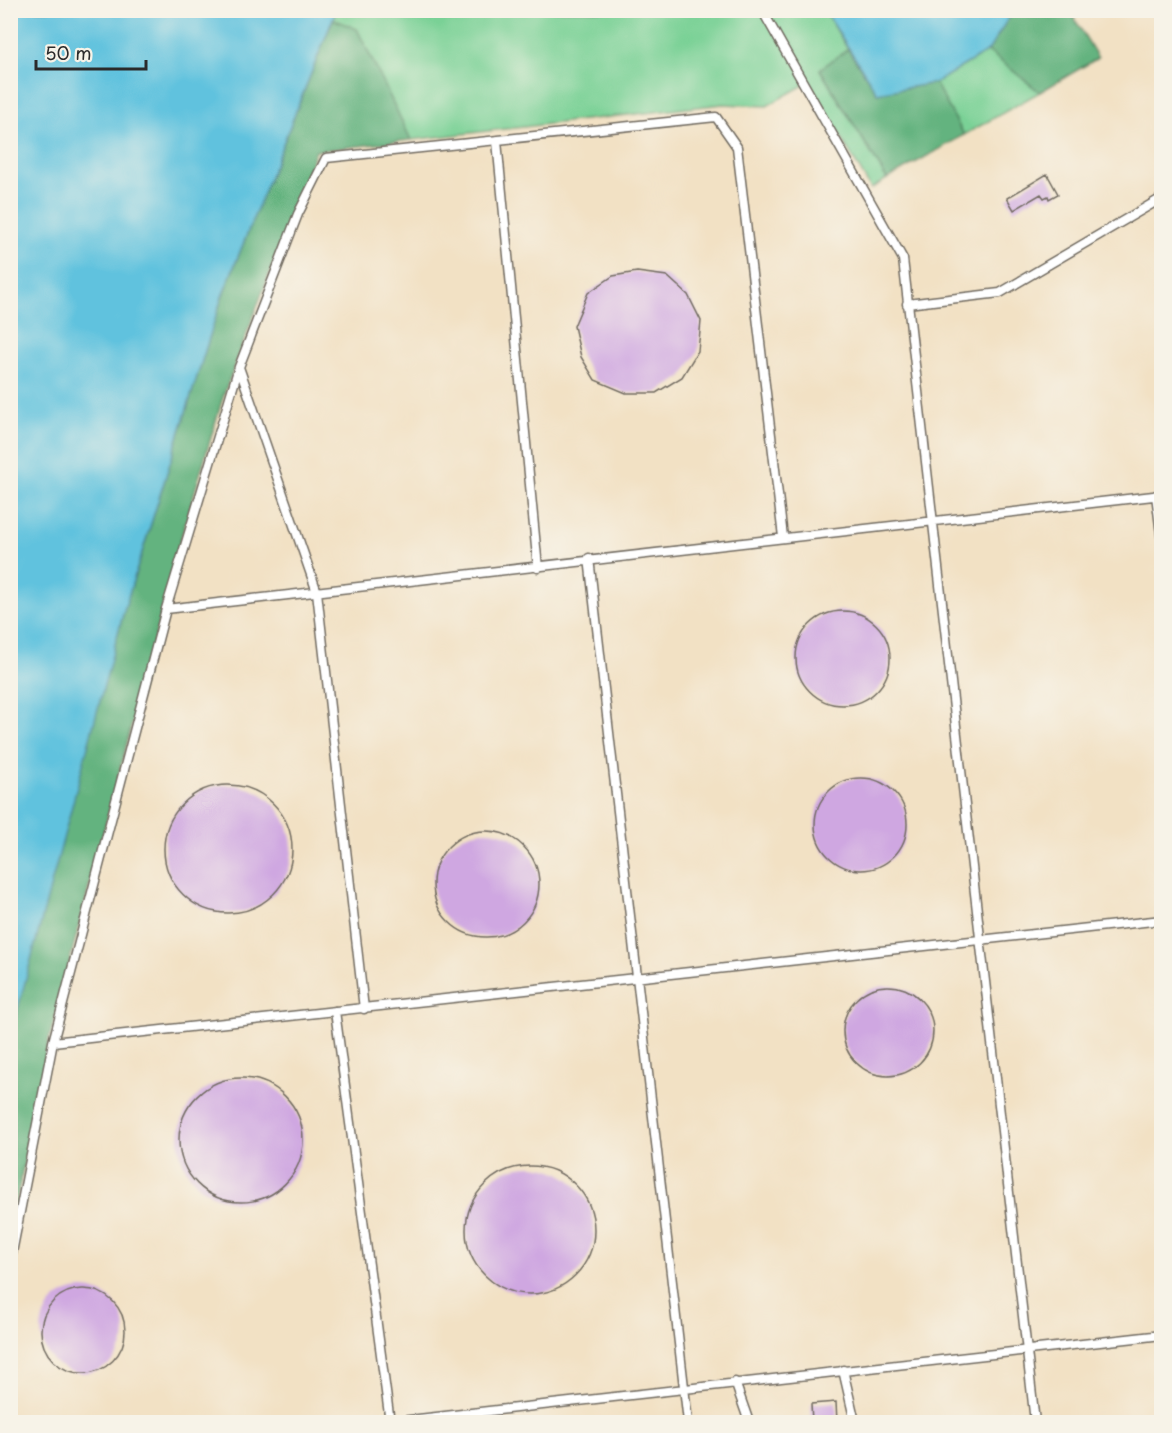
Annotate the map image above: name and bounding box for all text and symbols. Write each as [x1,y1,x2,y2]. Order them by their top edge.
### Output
scale bar [36,33,146,71]
text: 50 m [45,39,92,66]

